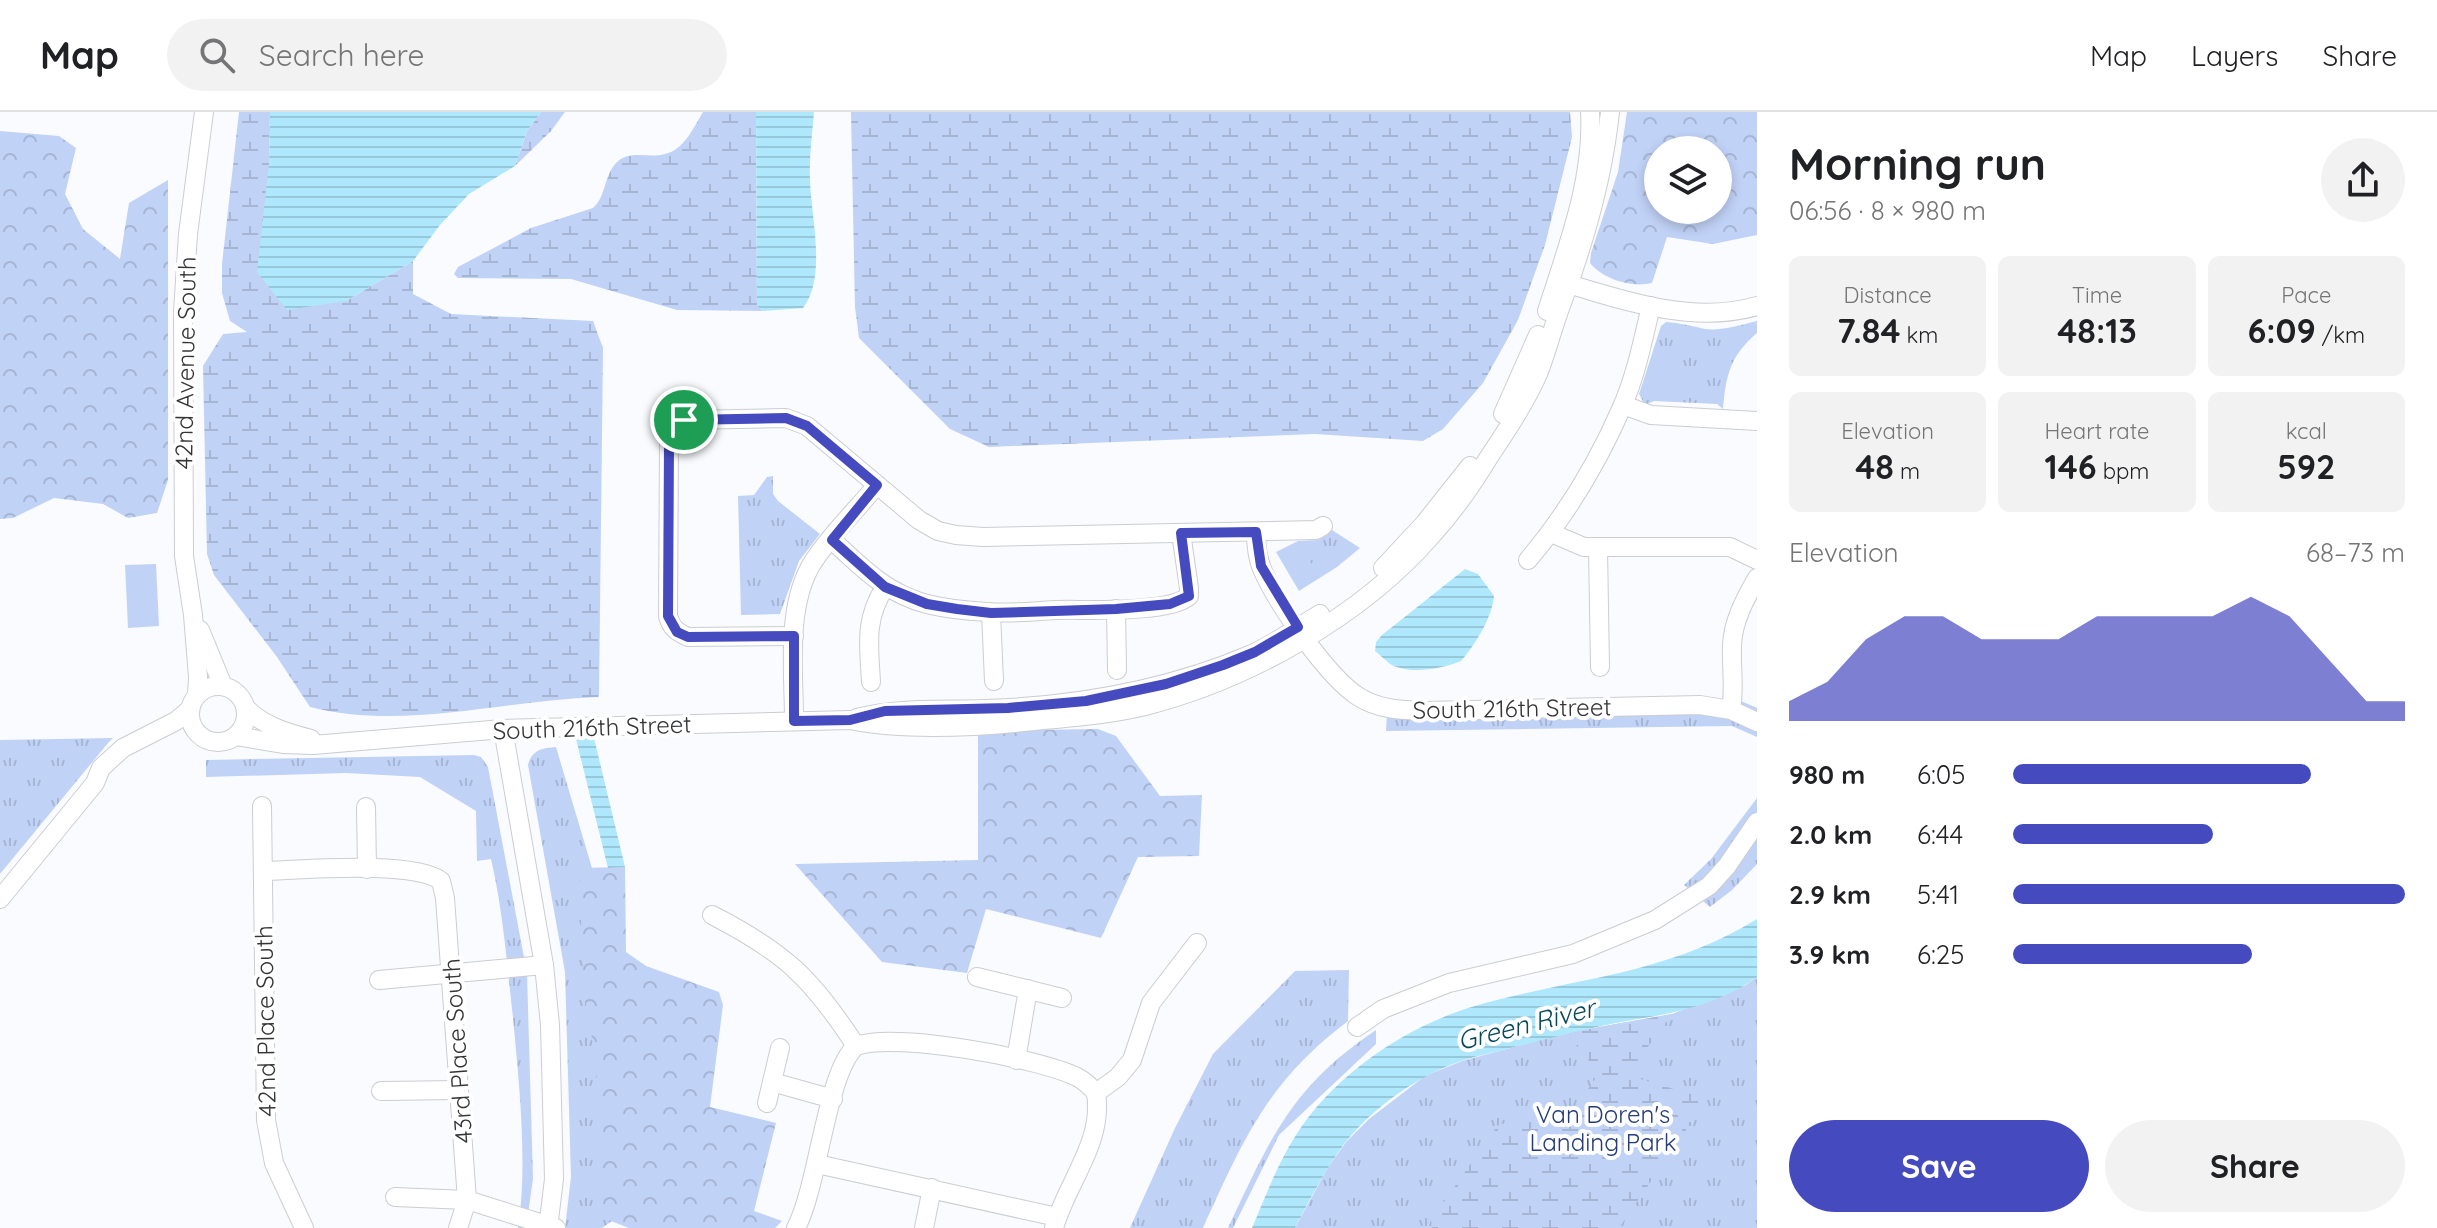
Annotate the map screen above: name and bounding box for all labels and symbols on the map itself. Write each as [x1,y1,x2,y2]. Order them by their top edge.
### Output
street label: 42nd Avenue South [168,256,202,470]
pin [650,386,718,454]
street label: South 216th Street [1412,691,1612,725]
street label: South 216th Street [492,709,692,745]
street label: 42nd Place South [248,925,282,1117]
street label: 43rd Place South [436,957,478,1145]
water label: Green River [1454,990,1601,1057]
park label: Van Doren's Landing Park [1529,1099,1677,1157]

